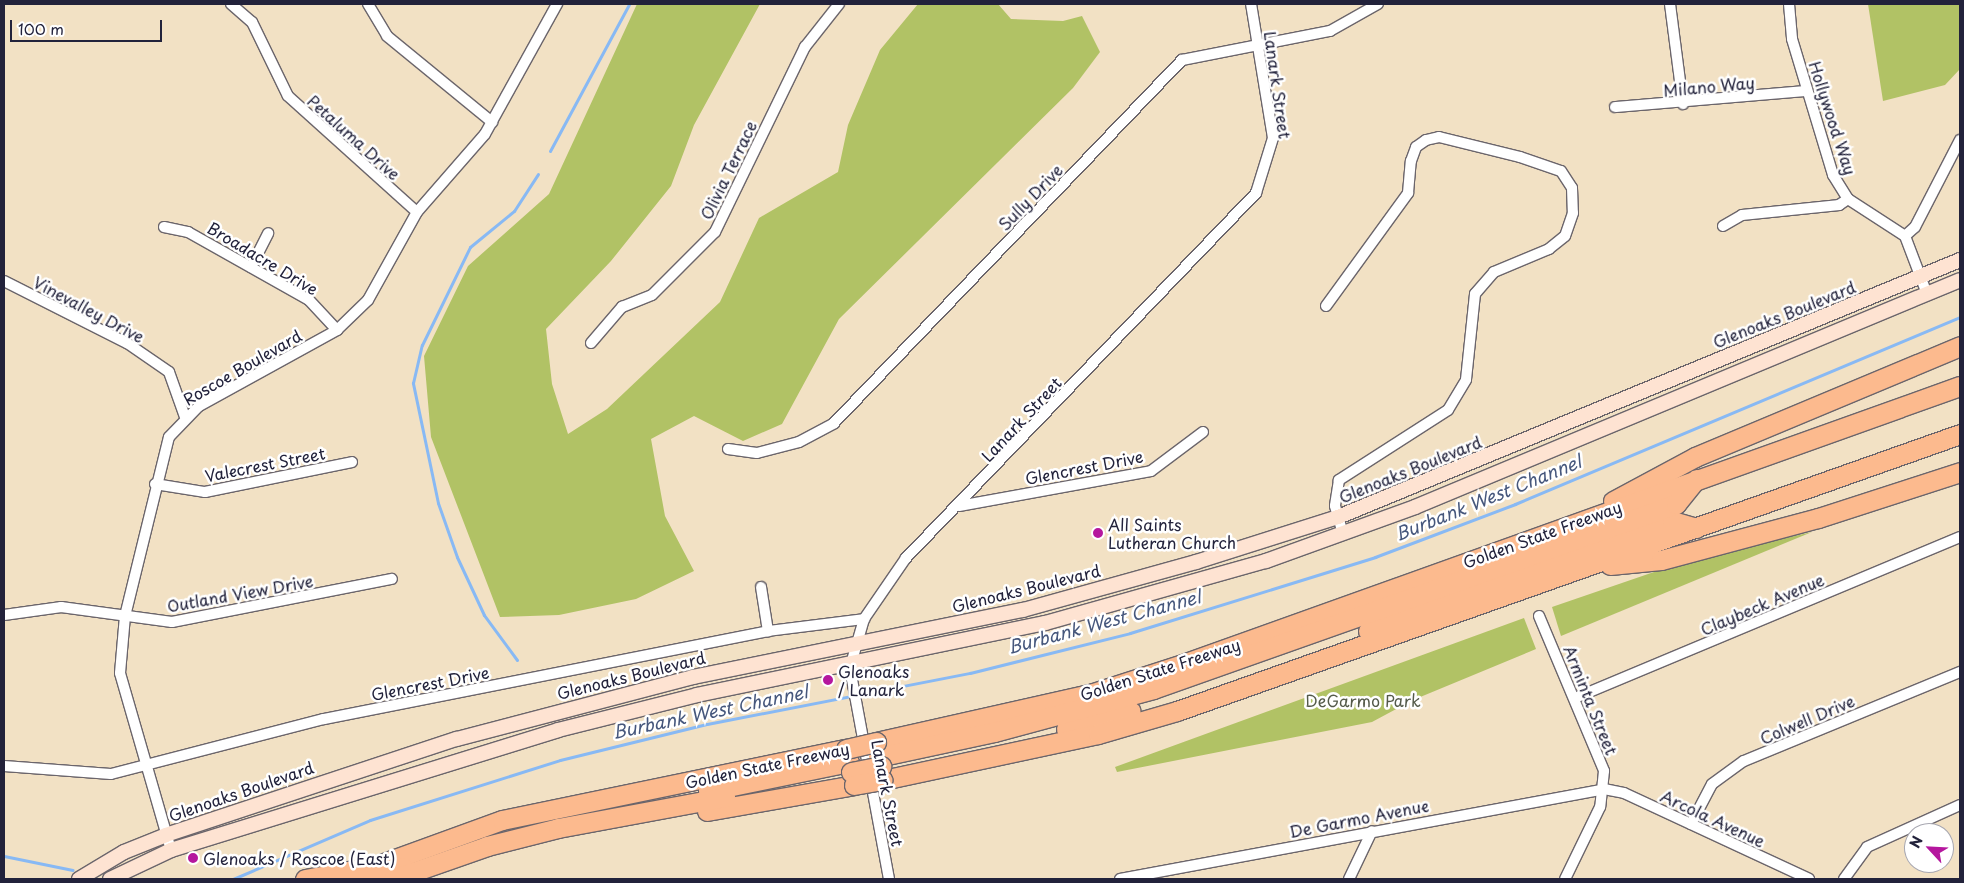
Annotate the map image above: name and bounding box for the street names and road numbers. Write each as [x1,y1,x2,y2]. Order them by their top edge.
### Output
street label: Lanark Street [1261,30,1295,140]
street label: Hollywood Way [1806,59,1860,177]
street label: Milano Way [1663,72,1755,100]
street label: Petaluma Drive [304,90,404,184]
street label: Olivia Terrace [696,117,760,223]
street label: Sully Drive [994,160,1066,234]
street label: Broadacre Drive [204,217,322,299]
street label: Vinevalley Drive [30,272,148,346]
street label: Glenoaks Boulevard [1710,277,1858,351]
street label: Roscoe Boulevard [179,325,305,409]
street label: Lanark Street [977,373,1065,465]
street label: Glenoaks Boulevard [1336,432,1484,506]
street label: Valecrest Street [203,443,327,485]
street label: Glencrest Drive [1023,446,1145,488]
street label: Golden State Freeway [1459,496,1625,572]
street label: Glenoaks Boulevard [950,560,1102,616]
street label: Claybeck Avenue [1698,569,1826,639]
street label: Outland View Drive [165,571,315,615]
street label: Golden State Freeway [1076,634,1244,704]
street label: Arminta Street [1560,642,1622,758]
street label: Glenoaks Boulevard [555,647,707,703]
street label: Glencrest Drive [369,662,491,704]
street label: Colwell Drive [1757,690,1857,748]
street label: Golden State Freeway [682,738,852,792]
street label: Lanark Street [868,738,908,848]
street label: Glenoaks Boulevard [166,757,316,825]
street label: Arcola Avenue [1658,786,1768,850]
street label: De Garmo Avenue [1288,795,1430,841]

